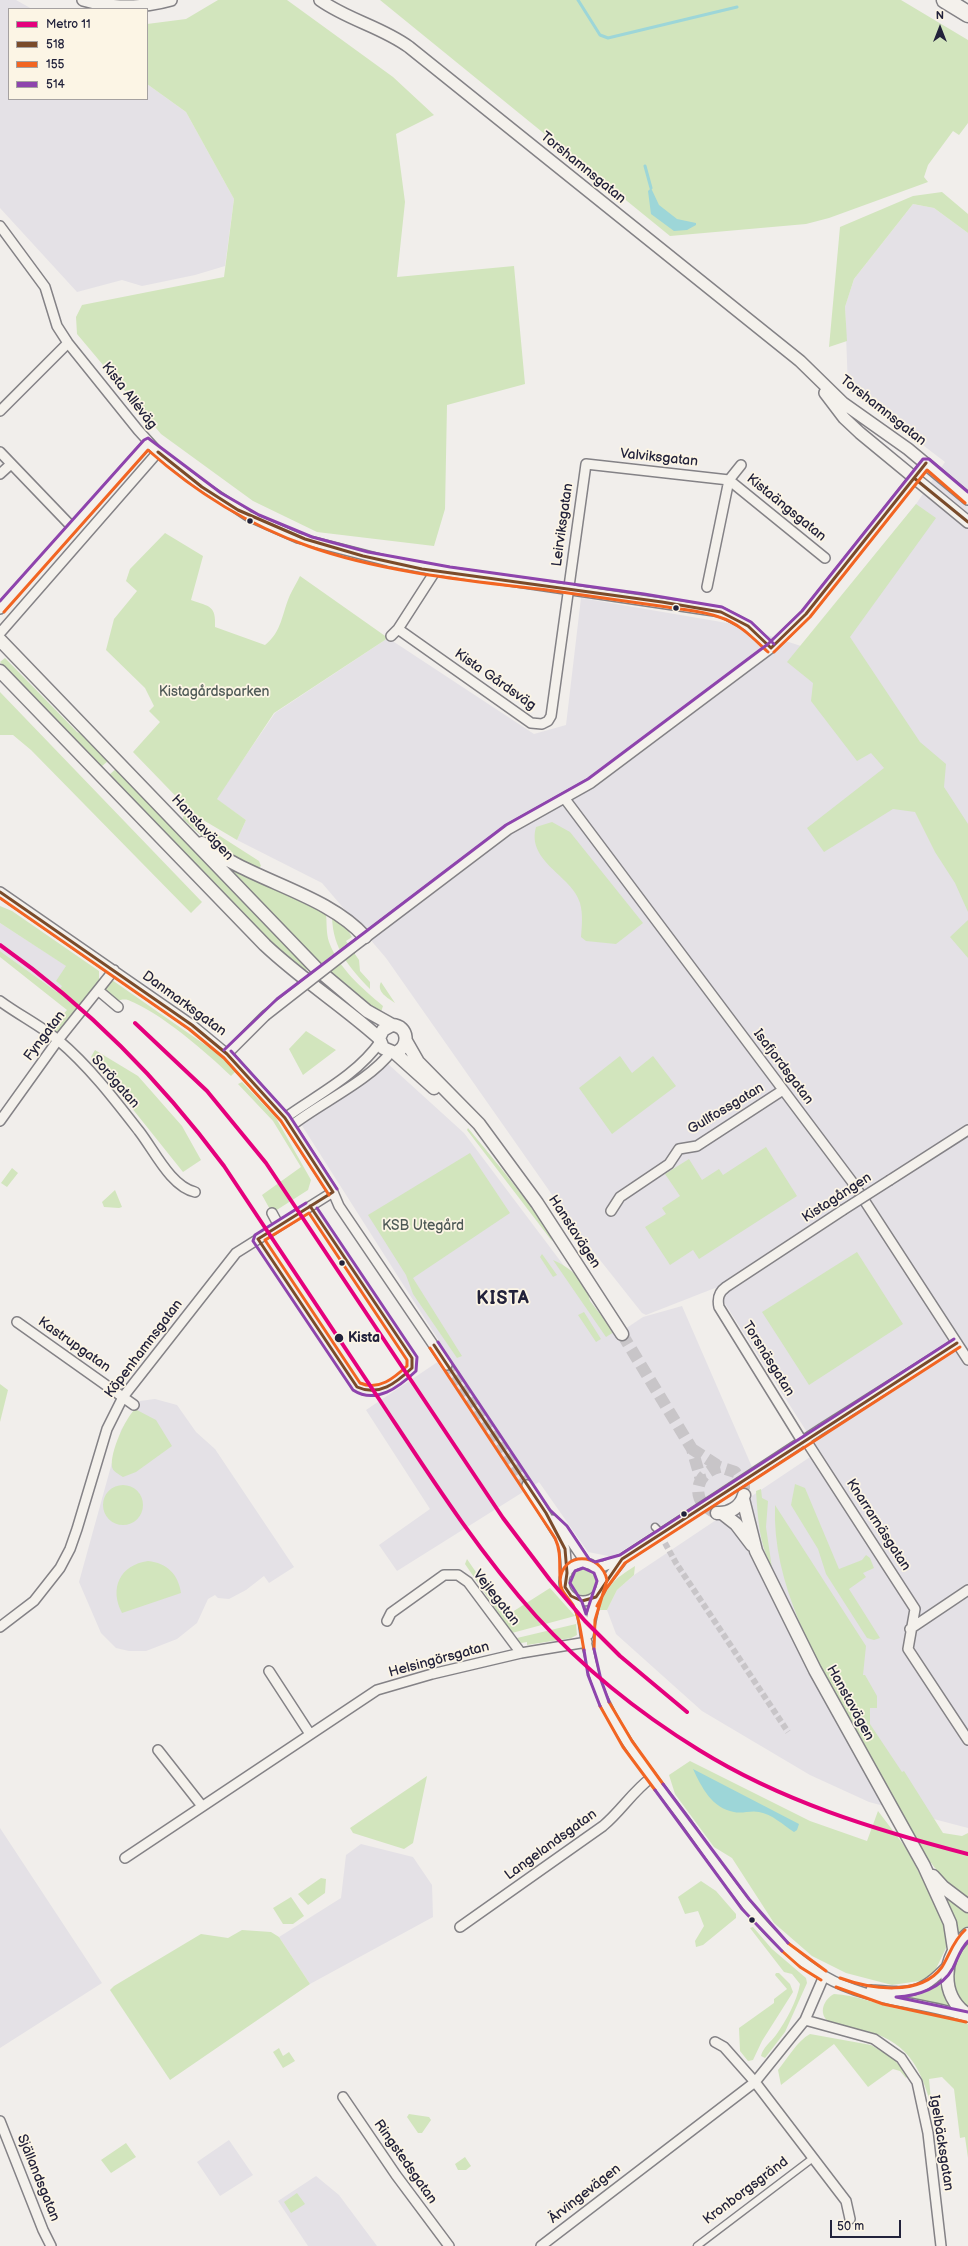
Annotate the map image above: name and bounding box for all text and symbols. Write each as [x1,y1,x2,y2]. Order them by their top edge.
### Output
legend [8,8,148,100]
north arrow [920,8,960,48]
text: N [936,9,944,22]
text: Metro 11 [46,17,91,32]
text: 518 [46,37,65,52]
text: 155 [46,57,64,72]
text: 514 [46,77,65,92]
street label: Torshamnsgatan [537,129,629,207]
street label: Kista Alléväg [98,359,160,433]
street label: Torshamnsgatan [837,372,929,450]
street label: Valviksgatan [619,446,699,470]
street label: Kistaängsgatan [743,471,829,545]
street label: Leirviksgatan [549,482,577,568]
unlabelled marker [245,516,255,526]
unlabelled marker [671,603,681,613]
street label: Kista Gårdsväg [451,646,539,714]
park label: Kistagårdsparken [159,684,269,700]
street label: Hanstavägen [167,792,237,864]
street label: Danmarksgatan [139,968,229,1040]
street label: Fyngatan [21,1008,69,1064]
street label: Isafjordsgatan [749,1026,817,1108]
street label: Sorögatan [87,1052,143,1112]
street label: Gullfossgatan [685,1080,767,1138]
street label: Kistagången [799,1169,875,1227]
street label: Hanstavägen [544,1192,604,1272]
park label: KSB Utegård [382,1218,464,1234]
unlabelled marker [337,1258,347,1268]
district label: KISTA [476,1288,530,1310]
street label: Köpenhamnsgatan [102,1296,186,1402]
street label: Kastrupgatan [34,1314,114,1376]
street label: Torsnäsgatan [738,1318,798,1400]
place label: Kista [348,1330,380,1346]
marker: Kista [333,1332,345,1344]
street label: Knarrarnäsgatan [842,1476,914,1574]
unlabelled marker [679,1509,689,1519]
street label: Vejlegatan [469,1567,523,1629]
street label: Helsingörsgatan [387,1638,491,1682]
street label: Hanstavägen [822,1662,878,1744]
street label: Langelandsgatan [502,1806,600,1884]
unlabelled marker [747,1915,757,1925]
street label: Igelbäcksgatan [925,2094,957,2192]
street label: Ringstedsgatan [370,2117,440,2207]
street label: Själlandsgatan [13,2132,63,2224]
street label: Kronborgsgränd [700,2154,792,2228]
street label: Ärvingevägen [546,2161,624,2227]
scale bar [832,2212,903,2238]
text: 50 m [837,2219,864,2234]

